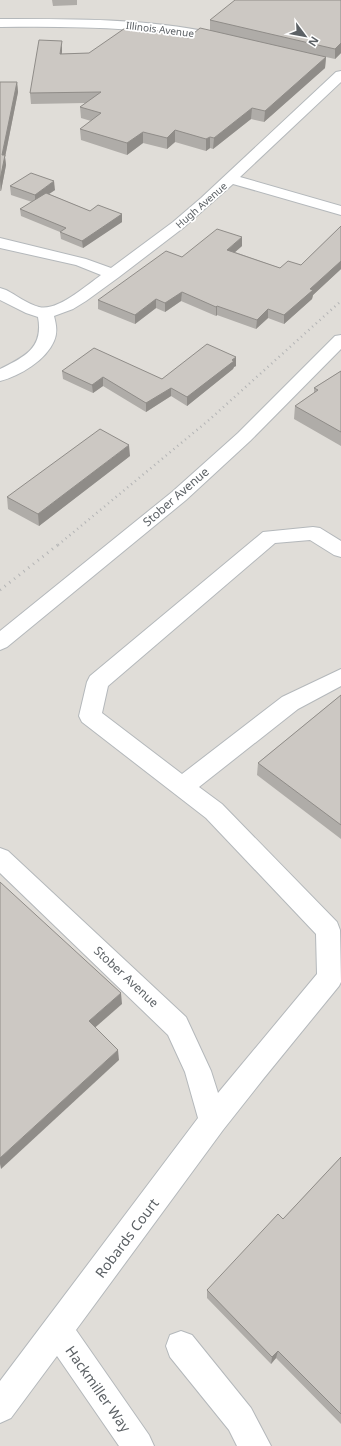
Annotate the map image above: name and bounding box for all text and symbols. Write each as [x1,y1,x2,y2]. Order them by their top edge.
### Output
north arrow [285,16,325,56]
street label: Illinois Avenue [125,18,195,40]
text: N [305,34,323,49]
street label: Hugh Avenue [172,179,230,231]
street label: Stober Avenue [139,463,213,530]
street label: Stober Avenue [90,942,162,1011]
street label: Robards Court [90,1194,163,1281]
street label: Hackmiller Way [62,1342,136,1436]

